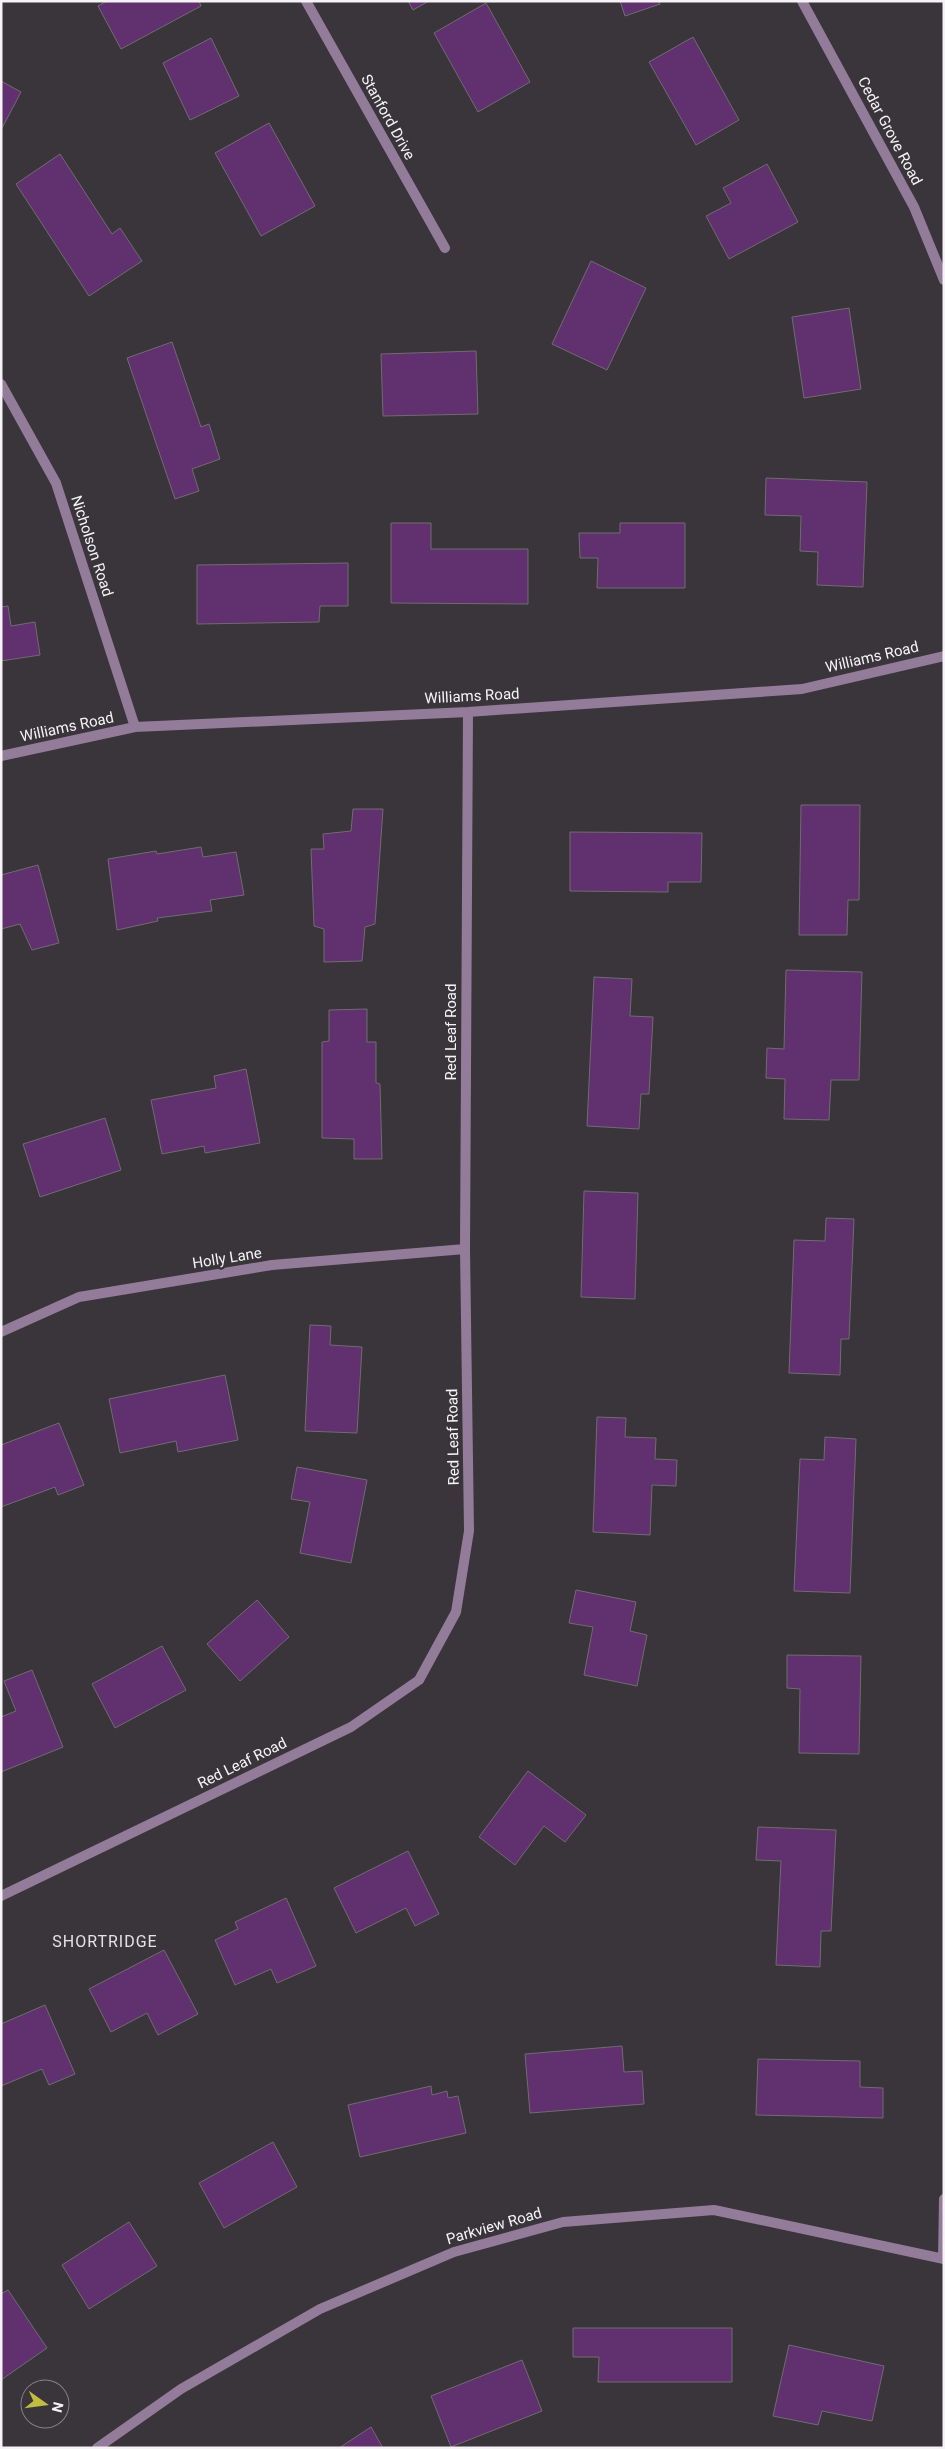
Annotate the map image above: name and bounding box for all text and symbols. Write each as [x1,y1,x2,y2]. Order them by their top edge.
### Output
street label: Stanford Drive [357,71,419,163]
street label: Cedar Grove Road [854,74,926,188]
street label: Nicholson Road [67,493,117,599]
street label: Williams Road [824,638,920,676]
street label: Williams Road [424,685,520,707]
street label: Williams Road [19,708,115,746]
street label: Red Leaf Road [442,984,460,1080]
street label: Holly Lane [191,1244,263,1272]
street label: Red Leaf Road [443,1388,463,1486]
street label: Red Leaf Road [194,1734,290,1792]
district label: SHORTRIDGE [52,1932,158,1951]
street label: Parkview Road [444,2204,544,2248]
north arrow [20,2379,70,2429]
text: N [49,2400,67,2414]

